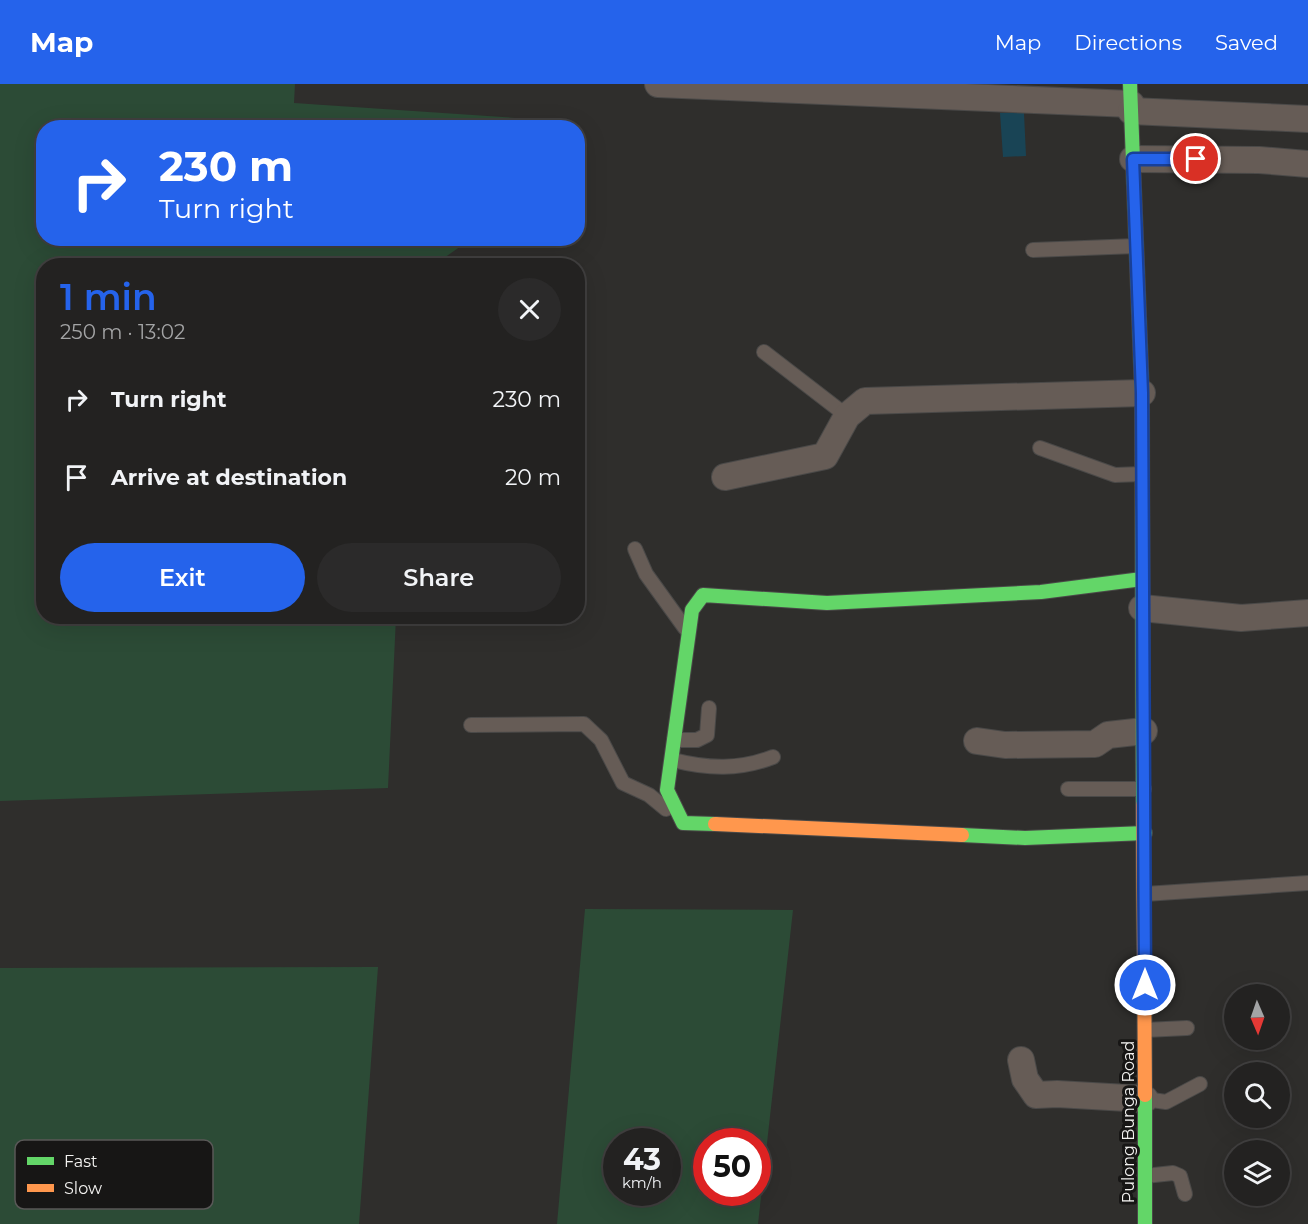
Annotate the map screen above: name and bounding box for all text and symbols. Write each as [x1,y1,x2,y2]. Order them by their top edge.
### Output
text: Map [30,25,93,59]
text: Map [995,30,1041,55]
text: Directions [1074,30,1182,55]
text: Saved [1215,30,1278,55]
pin [1170,133,1221,184]
text: 230 m [159,140,293,192]
icon: arrive [1179,142,1212,175]
icon: right [60,144,138,222]
text: Turn right [159,192,294,225]
text: 1 min [60,275,157,319]
button: close [498,278,561,341]
text: 250 m · 13:02 [60,320,185,344]
icon: right [60,383,93,416]
text: Turn right [111,386,226,413]
text: 230 m [492,386,561,413]
icon: arrive [60,461,93,494]
text: Arrive at destination [111,464,347,491]
text: 20 m [505,464,561,491]
button: Exit [60,543,305,612]
button: Share [317,543,561,612]
position arrow [1113,953,1177,1017]
north arrow [1224,984,1290,1050]
map controls [1224,984,1290,1206]
street label: Pulong Bunga Road [1119,1041,1138,1203]
button: search [1224,1062,1290,1128]
speed limit sign: 50 [693,1128,771,1206]
legend [15,1140,213,1209]
button: layers [1224,1140,1290,1206]
text: 43 [623,1141,661,1178]
text: Fast [64,1152,98,1171]
text: km/h [622,1173,662,1192]
text: Slow [64,1179,102,1198]

